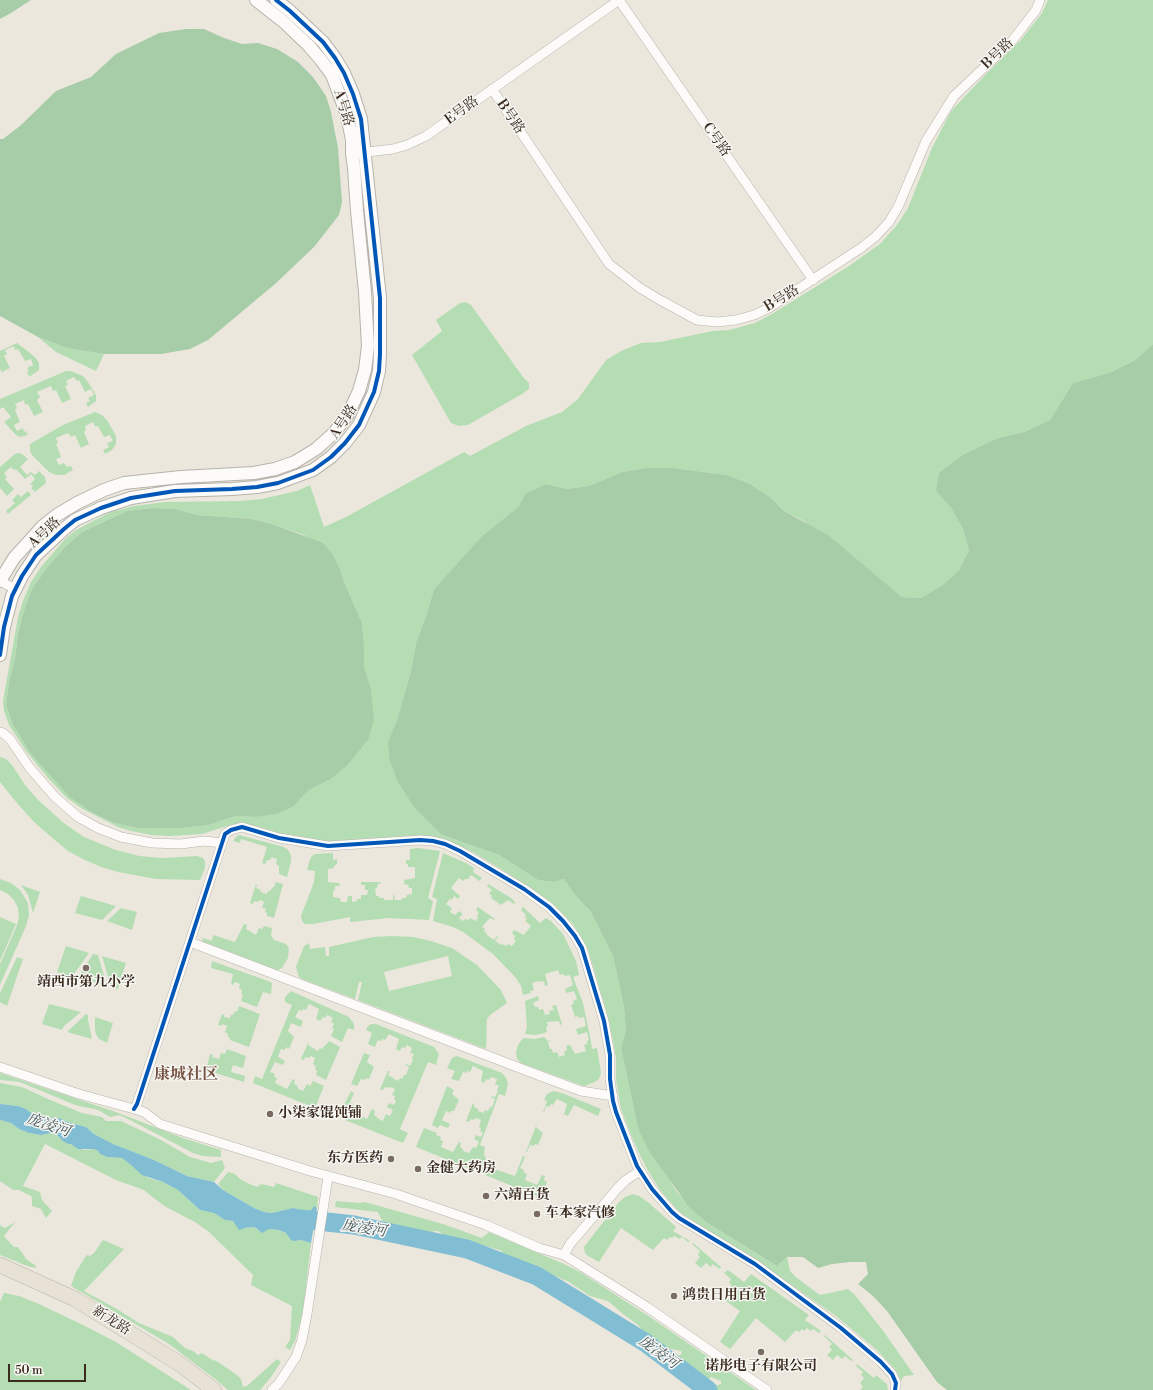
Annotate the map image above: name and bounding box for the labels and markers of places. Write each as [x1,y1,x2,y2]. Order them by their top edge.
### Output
marker: 靖西市第九小学 [81,963,91,973]
place label: 靖西市第九小学 [37,975,135,991]
place label: 小柒家馄饨铺 [278,1106,362,1122]
marker: 小柒家馄饨铺 [265,1109,275,1119]
place label: 东方医药 [327,1151,383,1167]
marker: 东方医药 [386,1154,396,1164]
place label: 金健大药房 [426,1161,496,1177]
marker: 金健大药房 [413,1164,423,1174]
place label: 六靖百货 [494,1188,550,1204]
marker: 六靖百货 [481,1191,491,1201]
place label: 车本家汽修 [545,1206,615,1222]
marker: 车本家汽修 [532,1209,542,1219]
place label: 鸿贵日用百货 [682,1288,766,1304]
marker: 鸿贵日用百货 [669,1291,679,1301]
marker: 诺彤电子有限公司 [756,1347,766,1357]
place label: 诺彤电子有限公司 [705,1359,817,1375]

